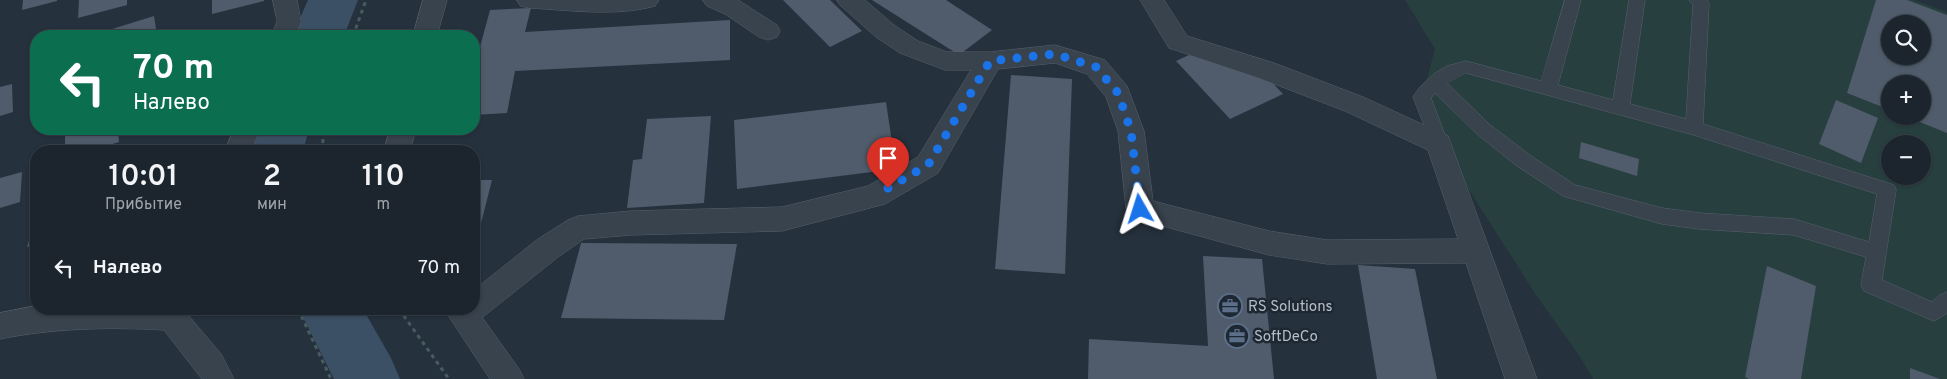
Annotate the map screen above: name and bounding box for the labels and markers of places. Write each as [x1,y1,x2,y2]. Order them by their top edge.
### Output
pin [867,137,909,188]
office icon: RS Solutions [1217,293,1243,319]
place label: RS Solutions [1248,298,1333,317]
office icon: SoftDeCo [1224,323,1250,349]
place label: SoftDeCo [1254,328,1318,347]

